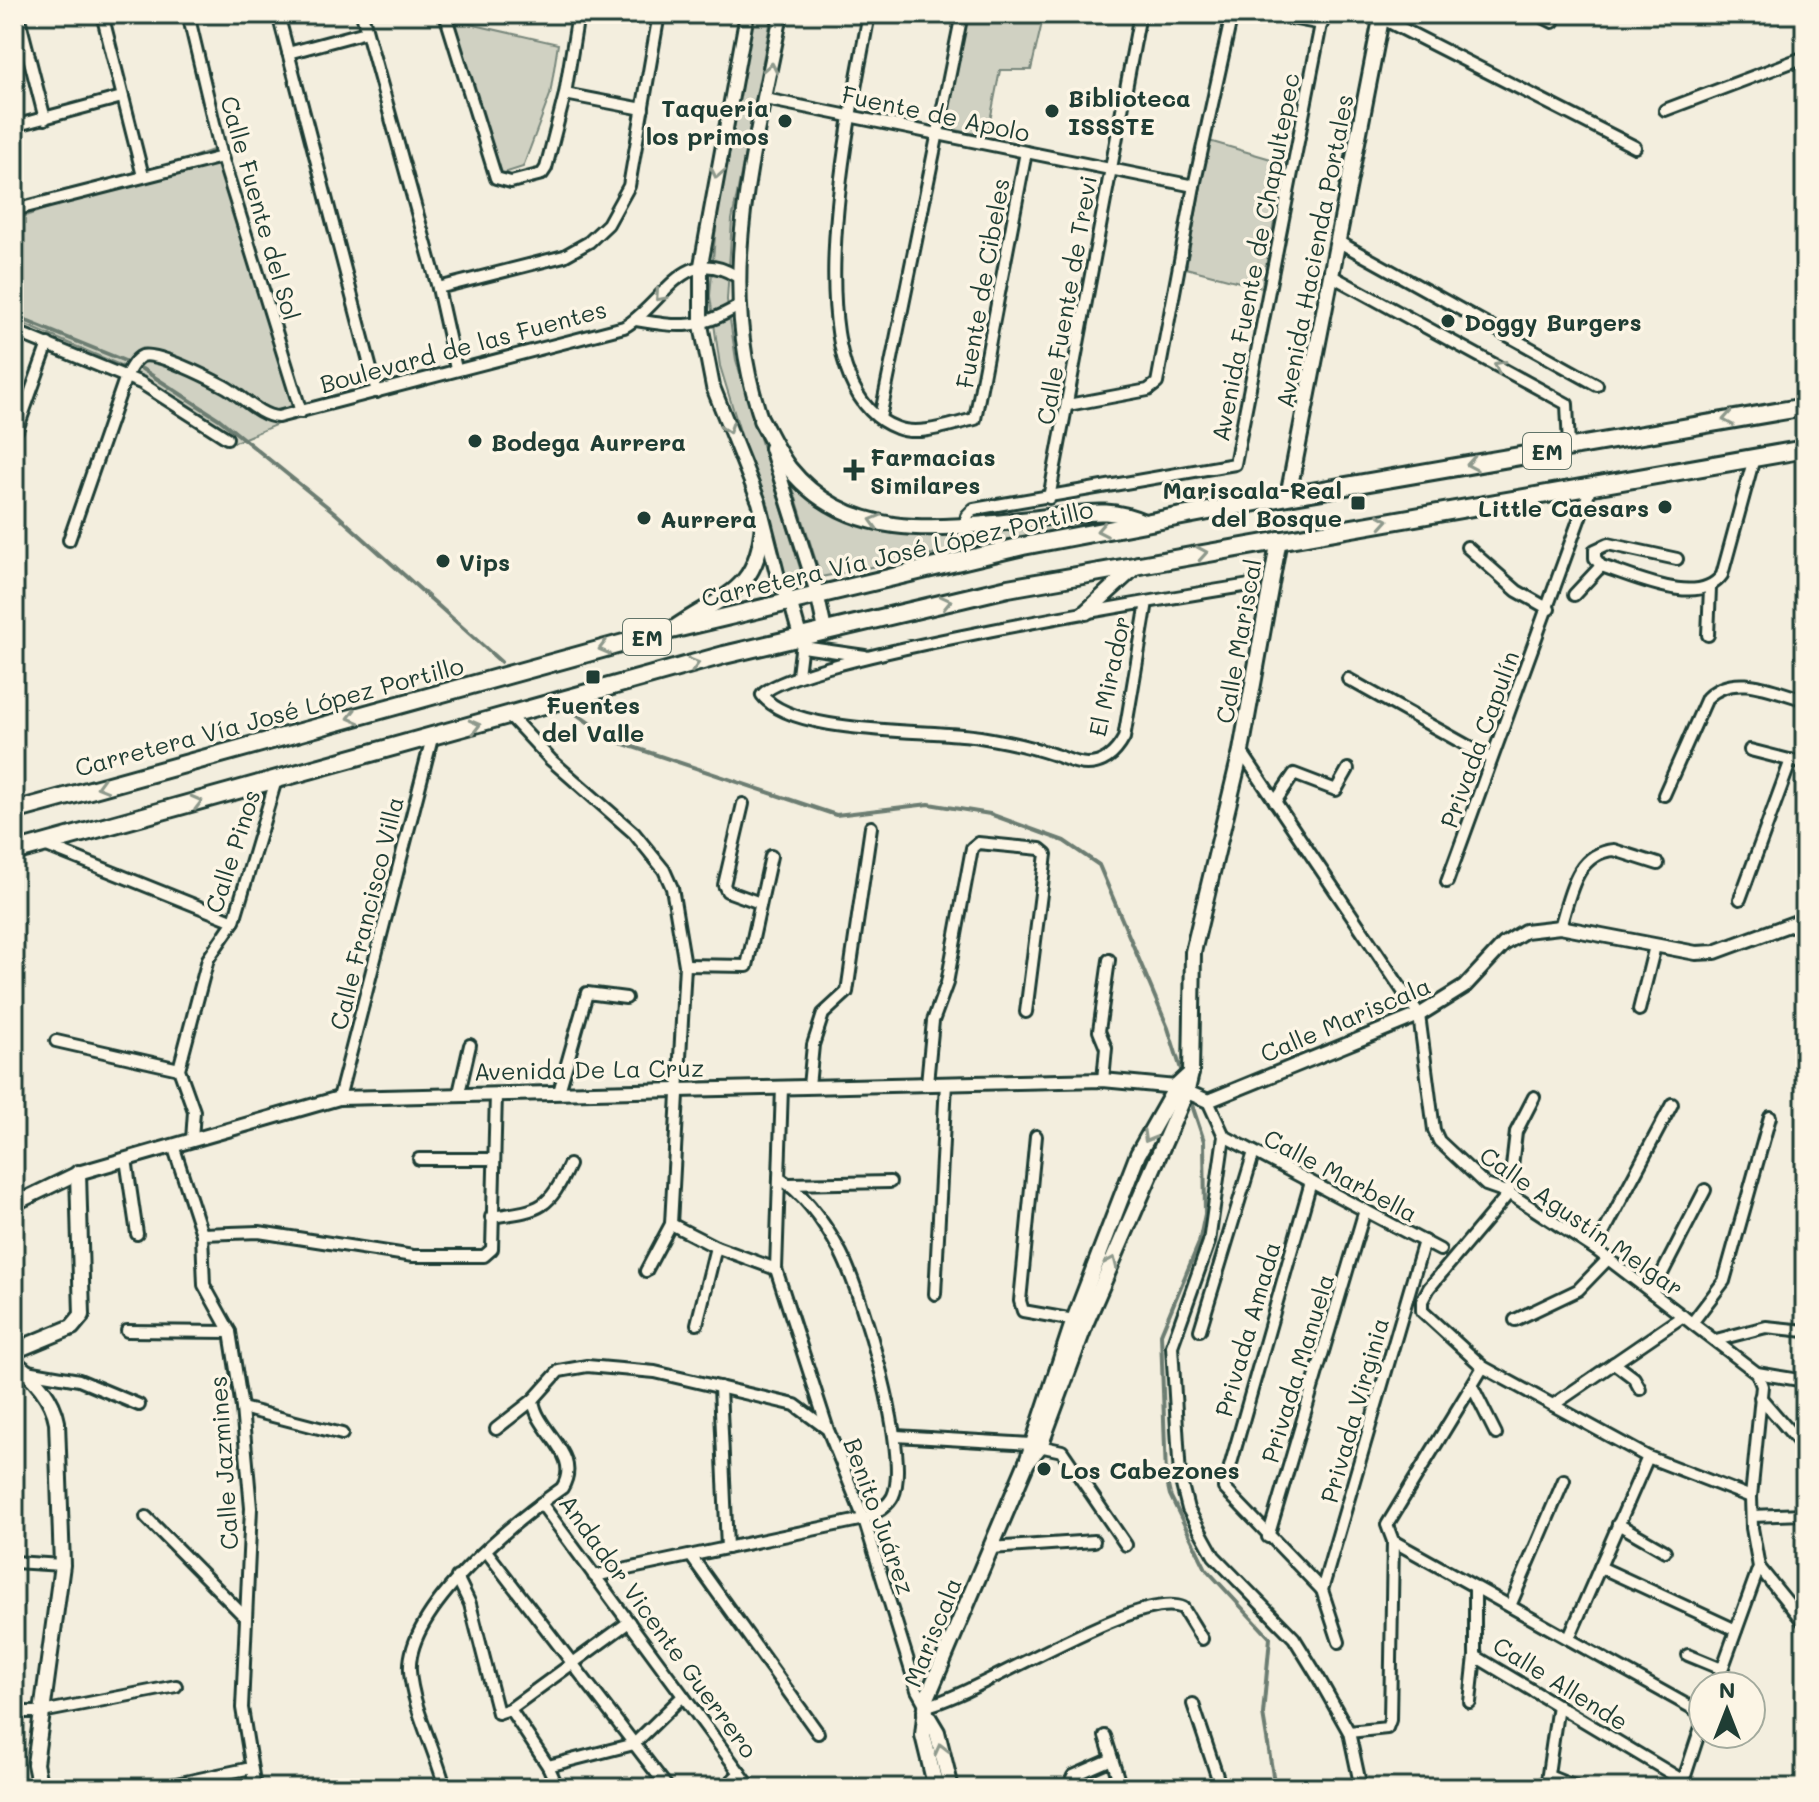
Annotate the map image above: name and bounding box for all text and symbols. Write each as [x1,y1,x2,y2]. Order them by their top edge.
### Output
one-way arrow [762,62,779,75]
street label: Avenida Fuente de Chapultepec [1204,70,1306,444]
street label: Fuente de Apolo [839,78,1033,148]
place label: Biblioteca ISSSTE [1068,82,1191,141]
street label: Calle Fuente del Sol [214,92,308,324]
place label: Taqueria los primos [646,92,769,151]
street label: Avenida Hacienda Portales [1268,92,1360,410]
marker: Biblioteca ISSSTE [1043,102,1061,120]
marker: Taqueria los primos [776,112,794,130]
one-way arrow [710,166,727,180]
street label: Calle Fuente de Trevi [1029,173,1103,427]
street label: Fuente de Cibeles [948,176,1016,390]
one-way arrow [655,287,670,302]
street label: Boulevard de las Fuentes [316,293,610,399]
place label: Doggy Burgers [1464,306,1642,337]
marker: Doggy Burgers [1439,312,1457,330]
one-way arrow [1492,361,1507,376]
one-way arrow [1721,410,1735,427]
one-way arrow [719,420,735,434]
place label: Bodega Aurrera [491,426,686,457]
marker: Bodega Aurrera [466,432,484,450]
road number: EM [1523,433,1571,469]
place label: Farmacias Similares [870,441,996,500]
one-way arrow [1465,454,1479,471]
marker: Farmacias Similares [845,461,863,479]
place label: Mariscala-Real del Bosque [1163,474,1342,533]
place label: Little Caesars [1478,492,1649,523]
street label: Carretera Vía José López Portillo [698,493,1096,613]
marker: Mariscala-Real del Bosque [1349,494,1367,512]
marker: Little Caesars [1656,498,1674,516]
place label: Aurrera [660,503,757,534]
marker: Aurrera [635,509,653,527]
one-way arrow [868,514,882,531]
one-way arrow [1376,514,1390,531]
one-way arrow [1095,521,1108,538]
one-way arrow [1195,545,1208,562]
place label: Vips [459,546,510,577]
marker: Vips [434,552,452,570]
street label: Calle Mariscal [1208,556,1268,726]
one-way arrow [939,594,953,611]
street label: El Mirador [1081,613,1137,739]
road number: EM [623,619,671,655]
one-way arrow [597,639,611,656]
street label: Privada Capulín [1433,646,1525,832]
street label: Carretera Vía José López Portillo [71,649,467,783]
one-way arrow [686,657,700,673]
marker: Fuentes del Valle [584,668,602,686]
place label: Fuentes del Valle [542,689,644,748]
one-way arrow [346,708,360,724]
one-way arrow [468,719,482,736]
one-way arrow [96,777,110,793]
street label: Calle Pinos [198,785,266,917]
street label: Calle Francisco Villa [322,793,410,1033]
one-way arrow [190,794,204,811]
street label: Calle Mariscala [1255,969,1435,1069]
street label: Avenida De La Cruz [474,1051,704,1087]
street label: Calle Marbella [1259,1121,1423,1229]
one-way arrow [1142,1129,1158,1143]
street label: Calle Agustín Melgar [1474,1139,1690,1303]
street label: Privada Amada [1207,1238,1287,1420]
one-way arrow [1102,1256,1118,1271]
street label: Privada Manuela [1254,1270,1340,1466]
street label: Privada Virginia [1313,1314,1395,1506]
street label: Calle Jazmines [201,1375,245,1551]
street label: Benito Juárez [837,1433,923,1599]
place label: Los Cabezones [1060,1454,1240,1485]
marker: Los Cabezones [1035,1460,1053,1478]
street label: Andador Vicente Guerrero [553,1488,765,1764]
street label: Mariscala [896,1573,968,1691]
street label: Calle Allende [1488,1629,1634,1737]
north arrow [1687,1670,1767,1750]
text: N [1719,1675,1735,1704]
one-way arrow [933,1742,950,1756]

